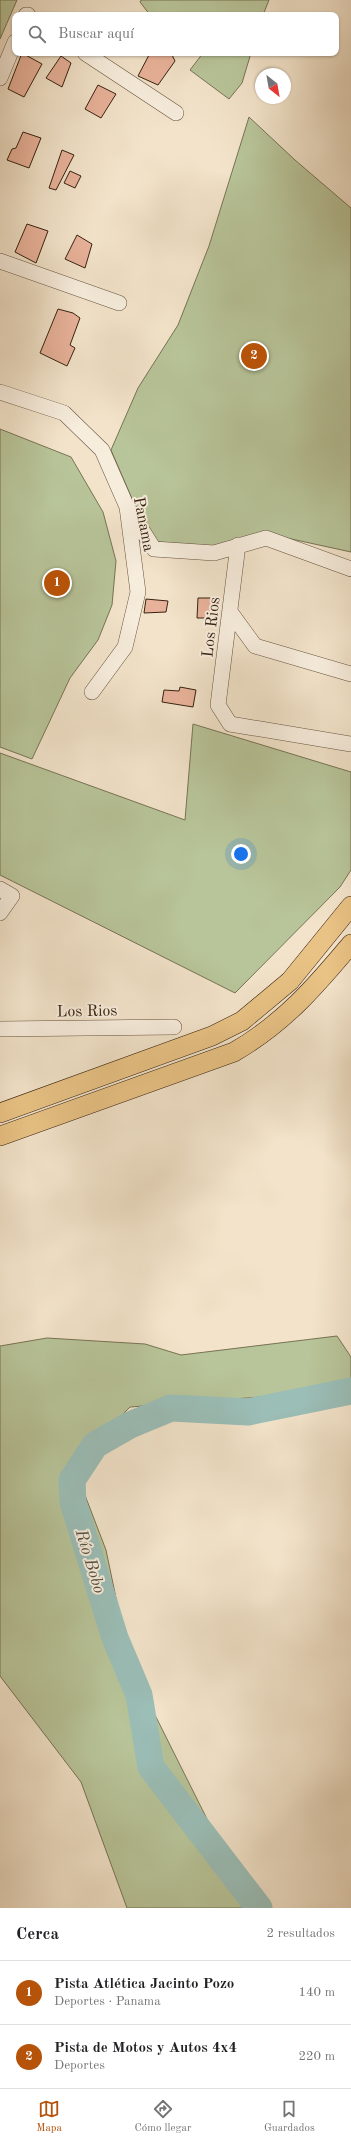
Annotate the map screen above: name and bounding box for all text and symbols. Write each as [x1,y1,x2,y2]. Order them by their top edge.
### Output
search box [12,12,339,56]
icon: search [26,23,48,45]
text: Buscar aquí [58,27,134,42]
north arrow [255,68,291,104]
pin: 2 [241,341,267,371]
street label: Panama [130,496,156,553]
pin: 1 [44,568,70,598]
street label: Los Rios [200,596,224,658]
your location [231,844,251,864]
street label: Los Rios [57,1003,118,1021]
water label: Río Bobo [71,1526,107,1596]
text: Cerca [16,1926,59,1943]
text: 2 resultados [267,1927,335,1940]
text: Pista Atlética Jacinto Pozo [54,1977,234,1992]
text: 1 [25,1986,33,1999]
text: 140 m [298,1986,335,1999]
text: Deportes · Panama [54,1995,161,2008]
text: Pista de Motos y Autos 4x4 [54,2041,237,2056]
text: 2 [25,2050,33,2063]
text: 220 m [298,2050,335,2063]
text: Deportes [54,2059,105,2072]
tab: Mapa [36,2098,62,2136]
tab: Cómo llegar [134,2098,191,2136]
tab: Guardados [264,2098,315,2136]

